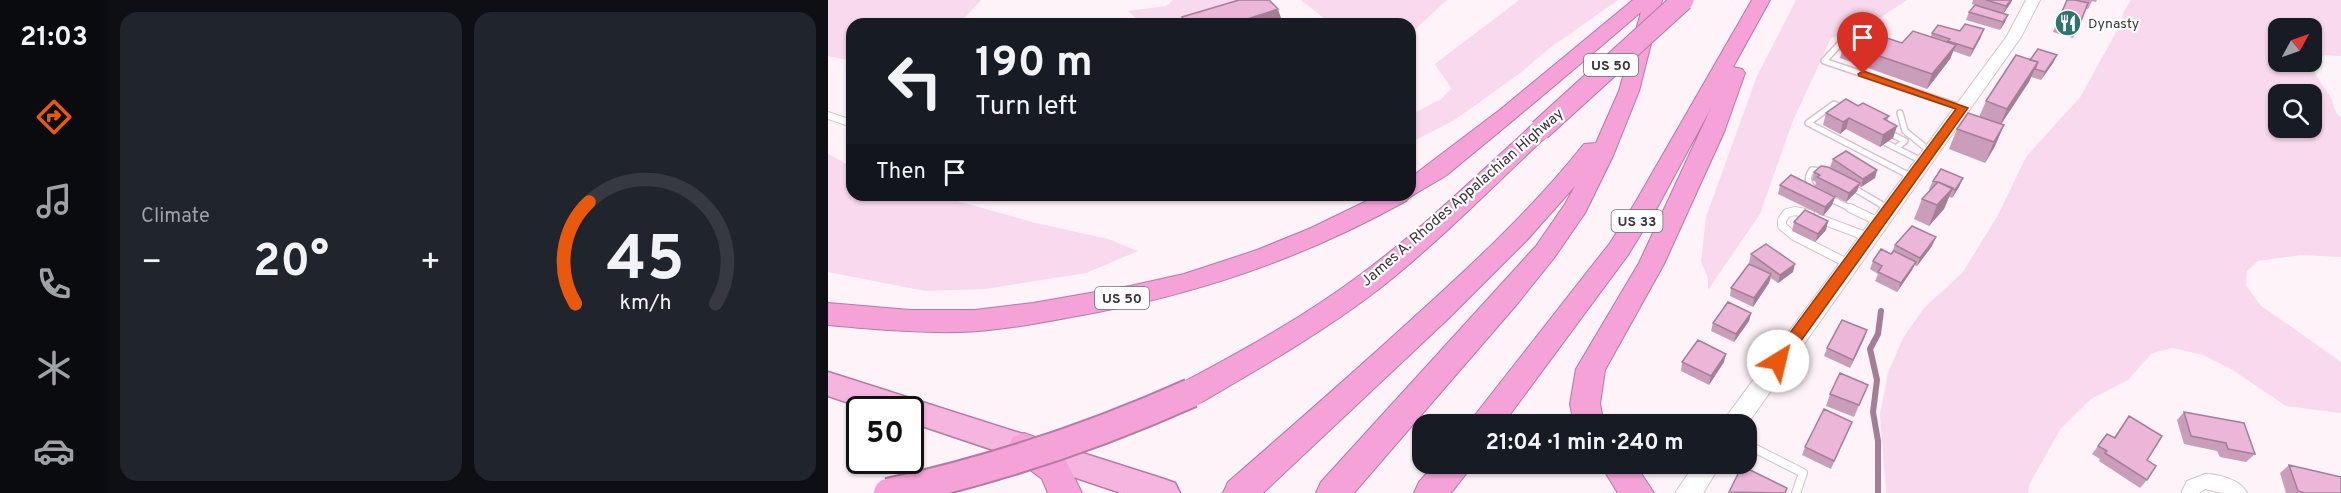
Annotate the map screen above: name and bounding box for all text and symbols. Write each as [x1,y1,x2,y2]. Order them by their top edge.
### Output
restaurant icon: Dynasty [2053,8,2083,38]
pin [1837,12,1888,74]
place label: Dynasty [2088,16,2139,33]
north arrow [2268,18,2322,72]
map controls [2268,18,2322,138]
text: 21:03 [20,21,88,55]
icon: arrive [1846,21,1879,54]
text: 190 m [975,38,1093,91]
icon: left [876,42,954,120]
road number: US 50 [1584,54,1638,76]
button: search [2268,84,2322,138]
text: Turn left [975,90,1077,124]
icon: directions [33,96,75,138]
street label: James A. Rhodes Appalachian Highway [1358,105,1568,291]
icon: arrive [938,156,971,189]
text: Then [876,159,926,186]
icon: music [33,180,75,222]
text: Climate [141,204,210,230]
road number: US 33 [1612,210,1662,232]
text: 45 [606,223,684,302]
text: 20° [253,235,329,292]
text: − [141,243,162,285]
text: + [420,243,441,285]
icon: phone [33,263,75,305]
road number: US 50 [1095,287,1149,309]
text: km/h [619,290,671,317]
position arrow [1746,329,1810,393]
icon: climate [33,347,75,389]
speed limit sign: 50 [846,396,924,474]
icon: car [33,430,75,472]
text: 21:04 · 1 min · 240 m [1486,430,1683,457]

